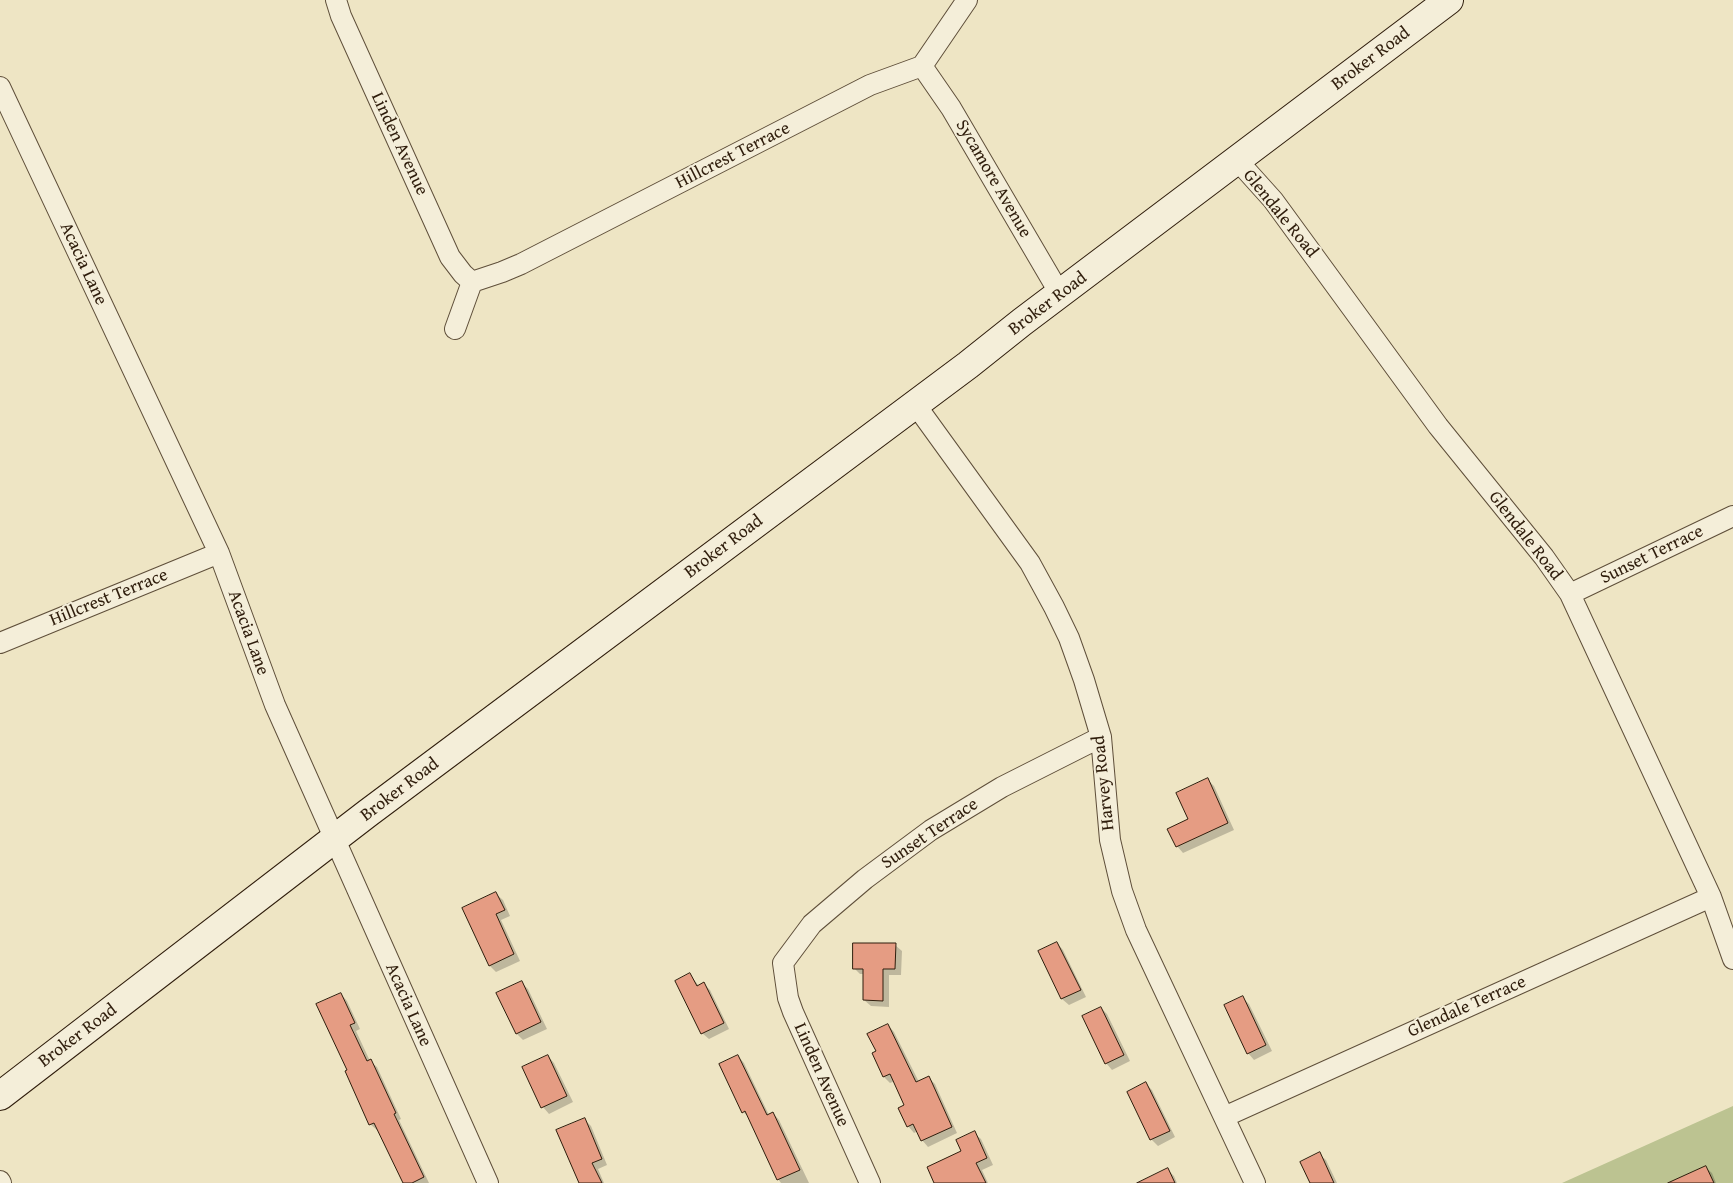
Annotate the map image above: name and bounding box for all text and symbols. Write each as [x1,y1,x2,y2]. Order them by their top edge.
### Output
street label: Broker Road [1327,22,1415,96]
street label: Linden Avenue [366,89,432,199]
street label: Sycamore Avenue [950,116,1036,242]
street label: Hillcrest Terrace [672,118,794,194]
street label: Glendale Road [1238,165,1322,263]
street label: Acacia Lane [54,219,112,309]
street label: Broker Road [1004,267,1092,341]
street label: Glendale Road [1483,487,1567,585]
street label: Broker Road [680,510,768,584]
street label: Sunset Terrace [1597,521,1707,589]
street label: Hillcrest Terrace [47,564,171,632]
street label: Acacia Lane [223,588,273,678]
street label: Harvey Road [1088,734,1120,832]
street label: Broker Road [356,753,444,827]
street label: Sunset Terrace [878,794,982,874]
street label: Acacia Lane [380,960,436,1050]
street label: Glendale Terrace [1404,971,1530,1043]
street label: Broker Road [34,999,122,1073]
street label: Linden Avenue [788,1020,854,1130]

